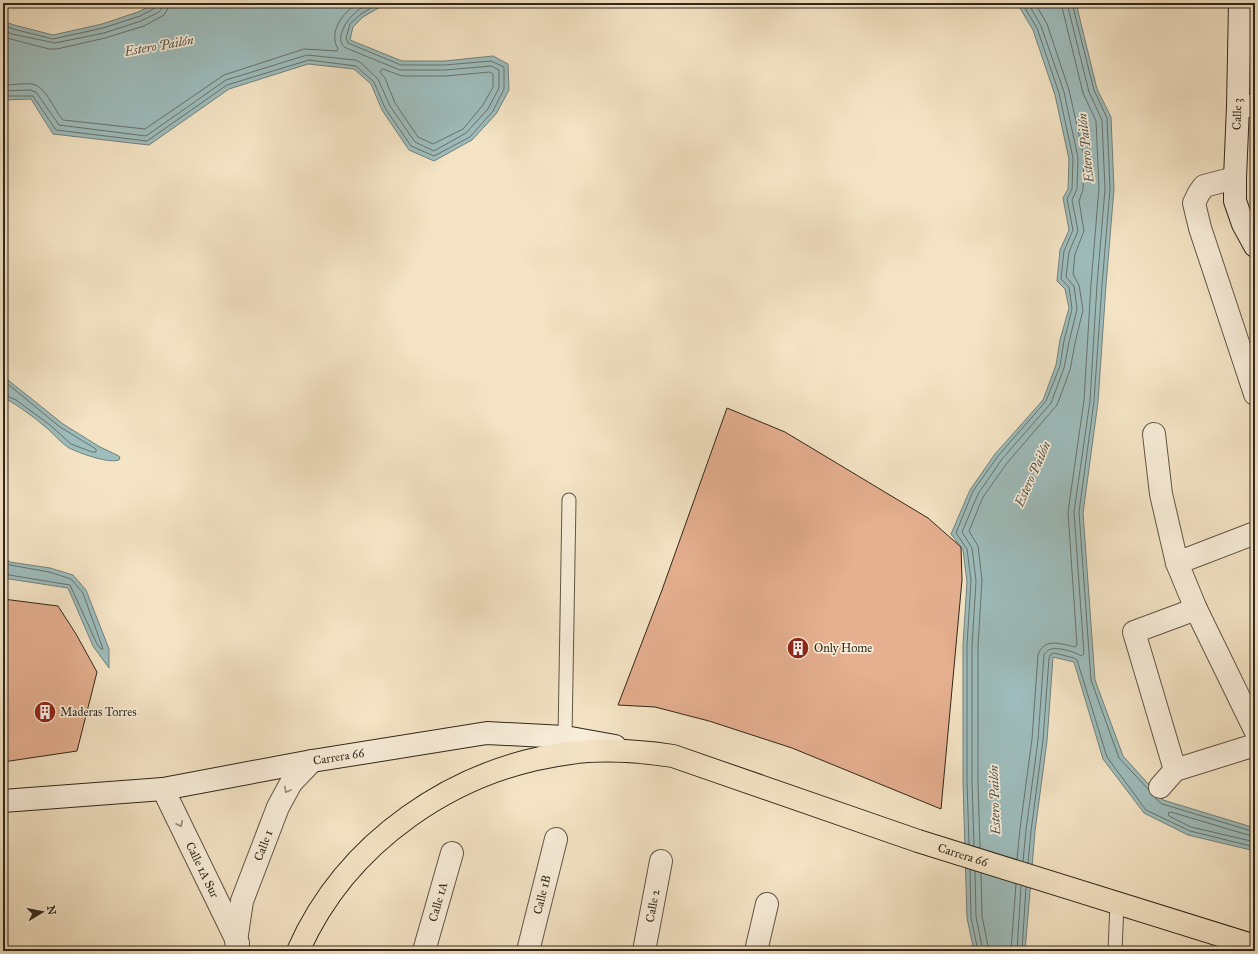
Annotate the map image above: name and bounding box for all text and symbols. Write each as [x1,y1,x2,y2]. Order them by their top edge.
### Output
water label: Estero Pailón [122,32,195,60]
street label: Calle 3 [1229,98,1245,130]
water label: Estero Pailón [1074,112,1098,185]
water label: Estero Pailón [1011,439,1055,510]
building icon: Only Home [785,635,811,661]
place label: Only Home [814,641,872,655]
building icon: Maderas Torres [32,699,58,725]
place label: Maderas Torres [60,705,137,719]
street label: Carrera 66 [312,746,366,768]
water label: Estero Pailón [986,765,1004,836]
one-way arrow [285,786,292,793]
one-way arrow [176,820,183,827]
street label: Calle 1 [251,828,276,863]
street label: Calle 1A Sur [183,840,222,901]
street label: Carrera 66 [936,841,990,870]
street label: Calle 1B [530,874,554,916]
street label: Calle 1A [426,881,450,923]
street label: Calle 2 [643,888,663,923]
north arrow [22,892,62,932]
text: N [44,905,59,917]

